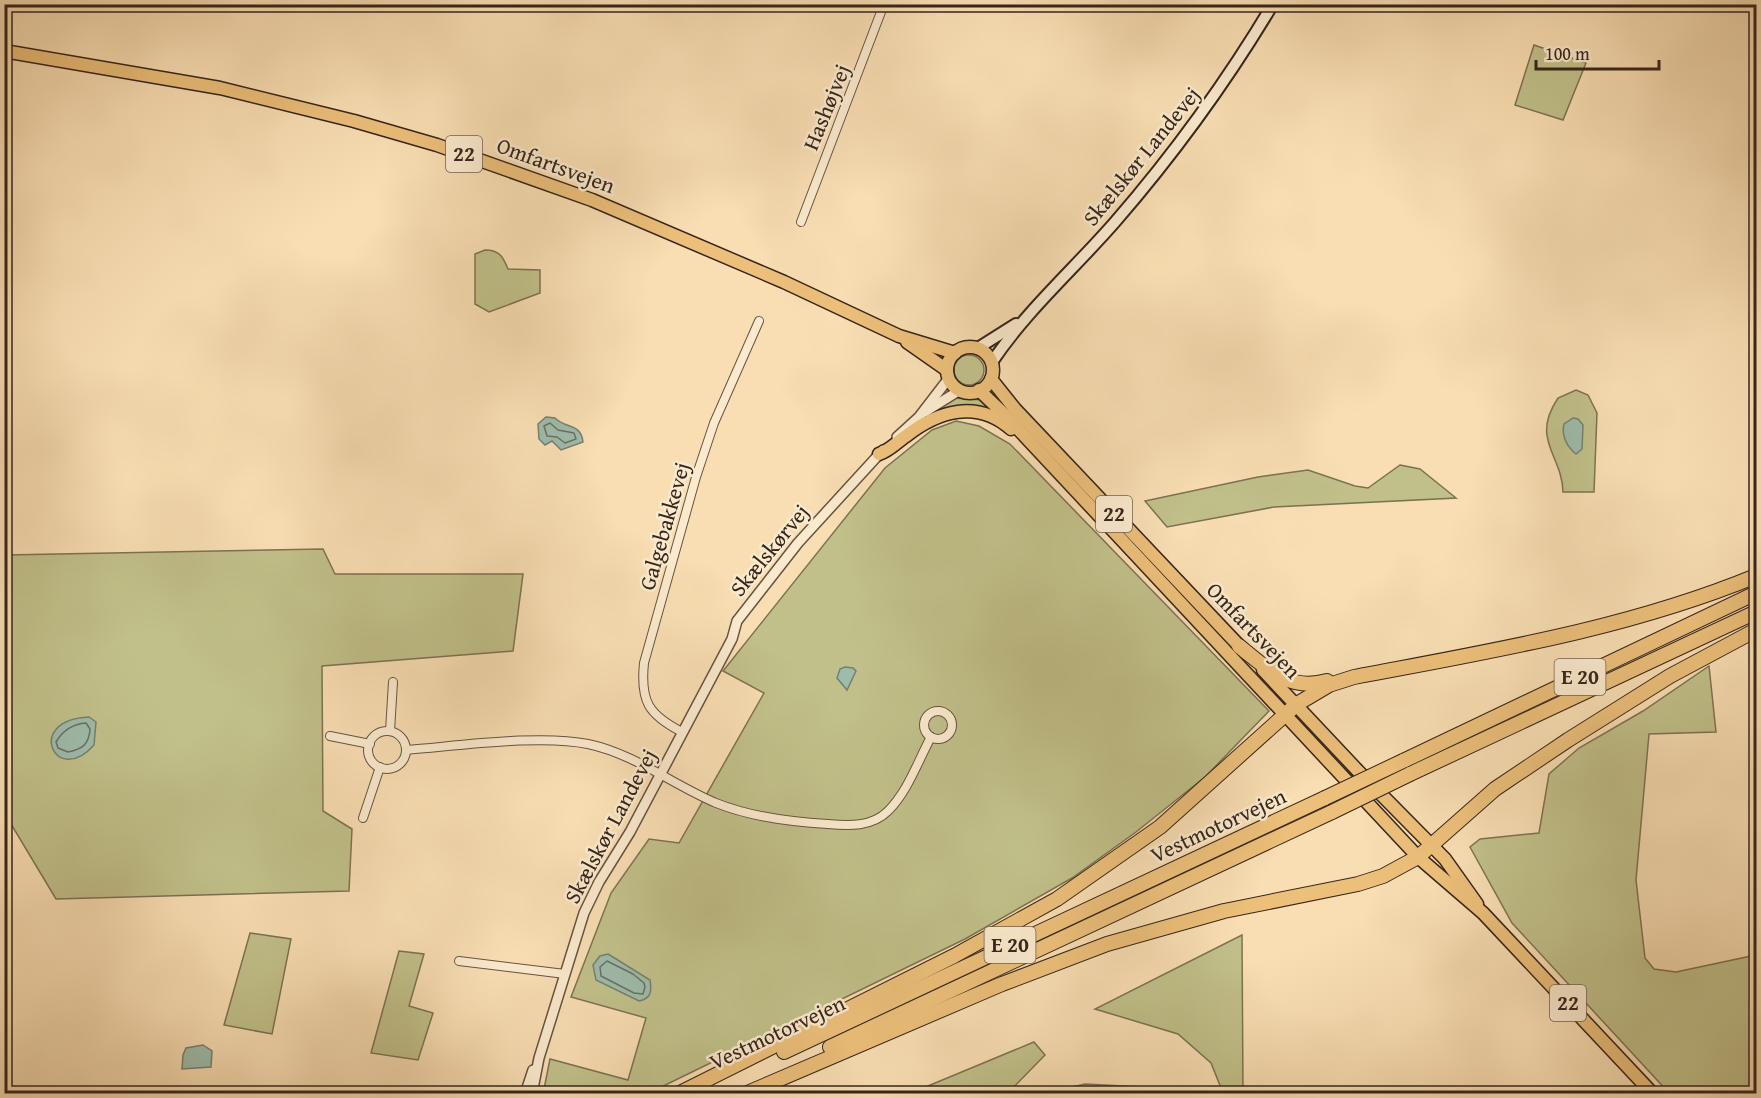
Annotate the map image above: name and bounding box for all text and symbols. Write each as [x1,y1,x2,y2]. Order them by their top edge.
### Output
scale bar [1536,33,1659,71]
text: 100 m [1545,40,1590,67]
street label: Hashøjvej [794,59,858,155]
street label: Skælskør Landevej [1075,80,1207,232]
street label: Omfartsvejen [492,129,620,201]
road number: 22 [446,136,482,172]
street label: Galgebakkevej [630,458,698,594]
road number: 22 [1096,496,1132,532]
street label: Skælskørvej [722,497,816,603]
street label: Omfartsvejen [1200,574,1309,686]
road number: E 20 [1554,659,1606,695]
street label: Skælskør Landevej [556,743,664,909]
street label: Vestmotorvejen [1145,779,1292,870]
road number: E 20 [984,927,1036,963]
road number: 22 [1550,985,1586,1021]
street label: Vestmotorvejen [704,986,851,1077]

